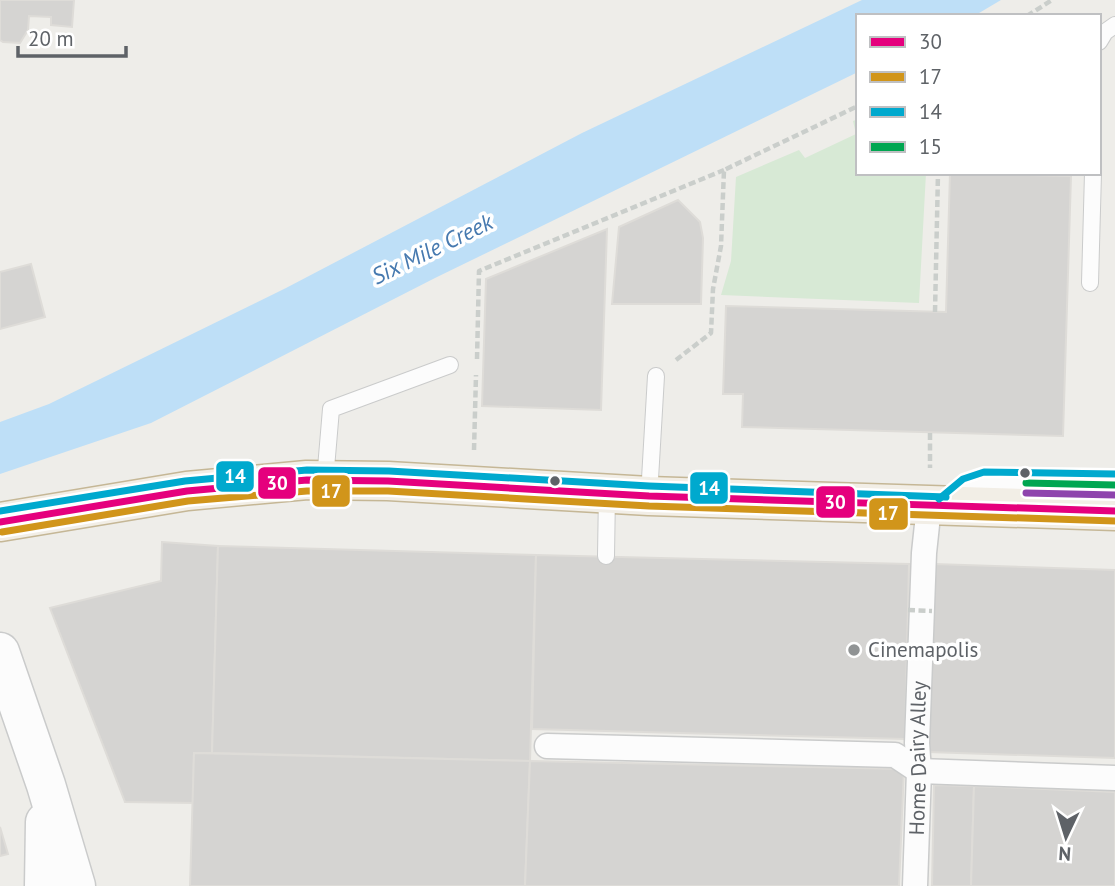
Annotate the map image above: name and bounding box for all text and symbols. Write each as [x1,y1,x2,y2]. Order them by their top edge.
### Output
scale bar [18,14,126,58]
legend [856,14,1101,175]
text: 20 m [28,25,74,52]
text: 30 [919,28,942,55]
text: 17 [919,63,942,90]
text: 14 [919,98,942,125]
text: 15 [919,133,942,160]
water label: Six Mile Creek [366,206,499,290]
line badge: 14 [215,460,255,493]
text: 14 [224,464,246,488]
line badge: 30 [257,466,297,500]
unlabelled marker [1018,466,1032,480]
text: 30 [266,471,288,495]
line badge: 14 [689,471,729,505]
line badge: 17 [311,474,351,508]
unlabelled marker [548,474,562,488]
text: 14 [698,476,720,500]
text: 17 [320,479,342,503]
line badge: 30 [815,485,856,519]
text: 30 [824,490,846,514]
line badge: 17 [868,497,909,531]
text: 17 [877,501,899,525]
place label: Cinemapolis [868,636,978,663]
marker: Cinemapolis [846,642,862,658]
street label: Home Dairy Alley [903,680,932,836]
north arrow [1031,802,1101,872]
text: N [1058,842,1072,866]

